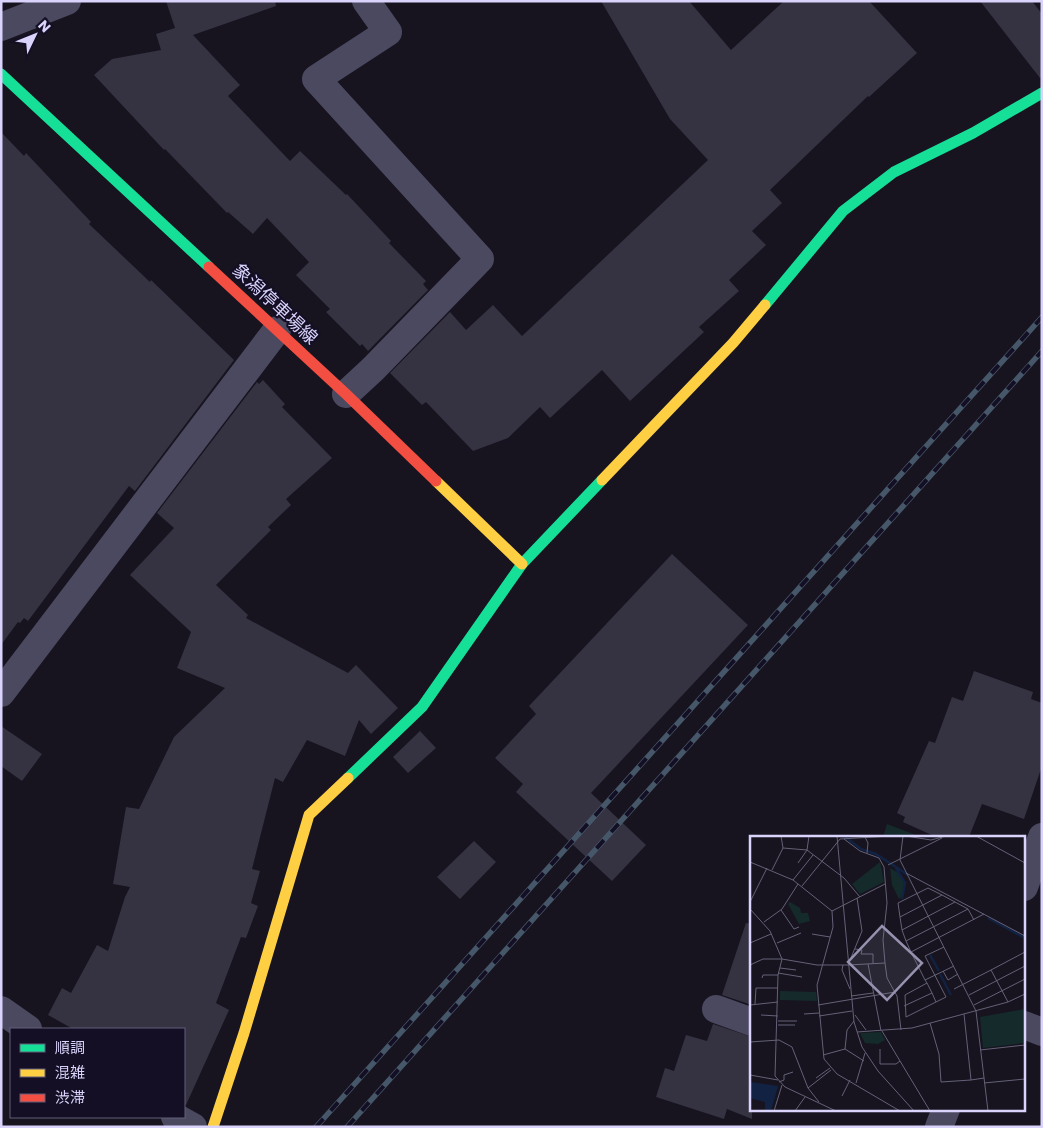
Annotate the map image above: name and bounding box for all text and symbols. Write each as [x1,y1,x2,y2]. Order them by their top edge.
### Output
north arrow [10,10,60,60]
text: N [34,15,55,37]
street label: 象潟停車場線 [227,258,323,350]
inset map [750,836,1026,1110]
legend [10,1028,185,1118]
text: 順調 [55,1037,85,1058]
text: 混雑 [55,1062,85,1083]
text: 渋滞 [55,1087,85,1108]

